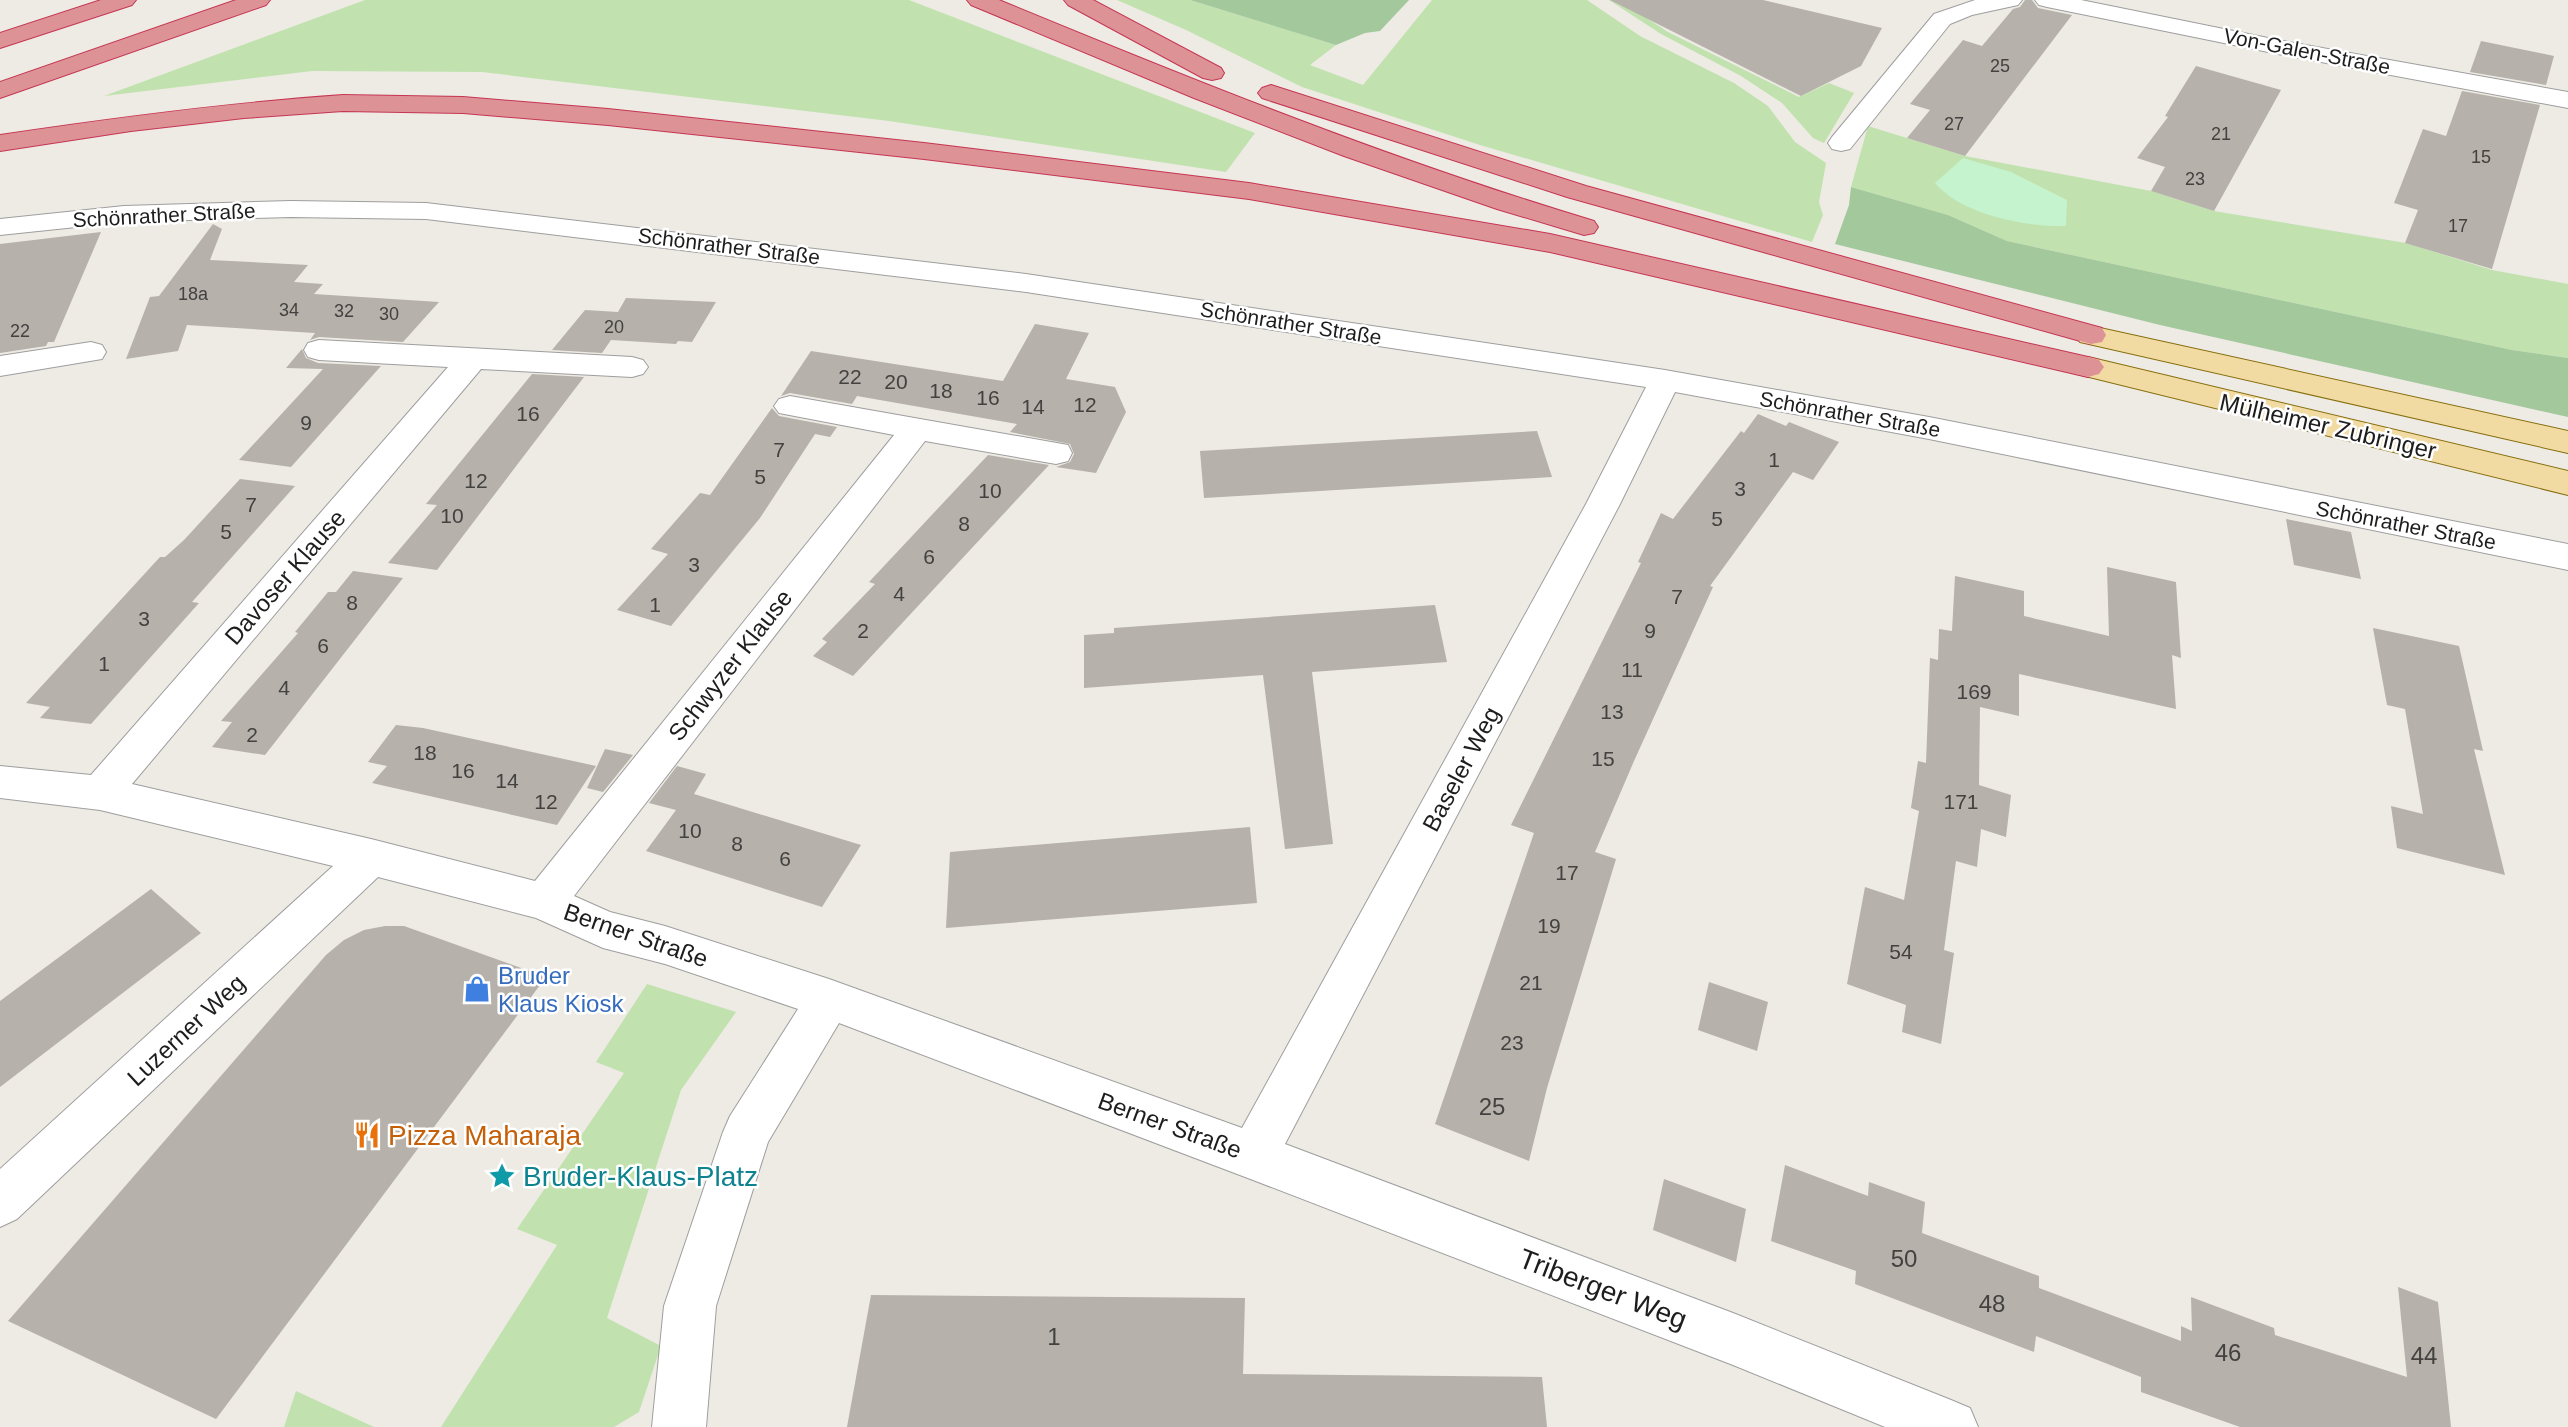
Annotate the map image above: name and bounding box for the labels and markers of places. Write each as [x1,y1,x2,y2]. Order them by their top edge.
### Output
place label: Bruder Klaus Kiosk [498,962,624,1017]
shop icon: Bruder Klaus Kiosk [462,974,492,1004]
restaurant icon: Pizza Maharaja [352,1120,382,1150]
place label: Pizza Maharaja [388,1120,581,1151]
place icon: Bruder-Klaus-Platz [487,1161,517,1191]
place label: Bruder-Klaus-Platz [523,1161,758,1192]

